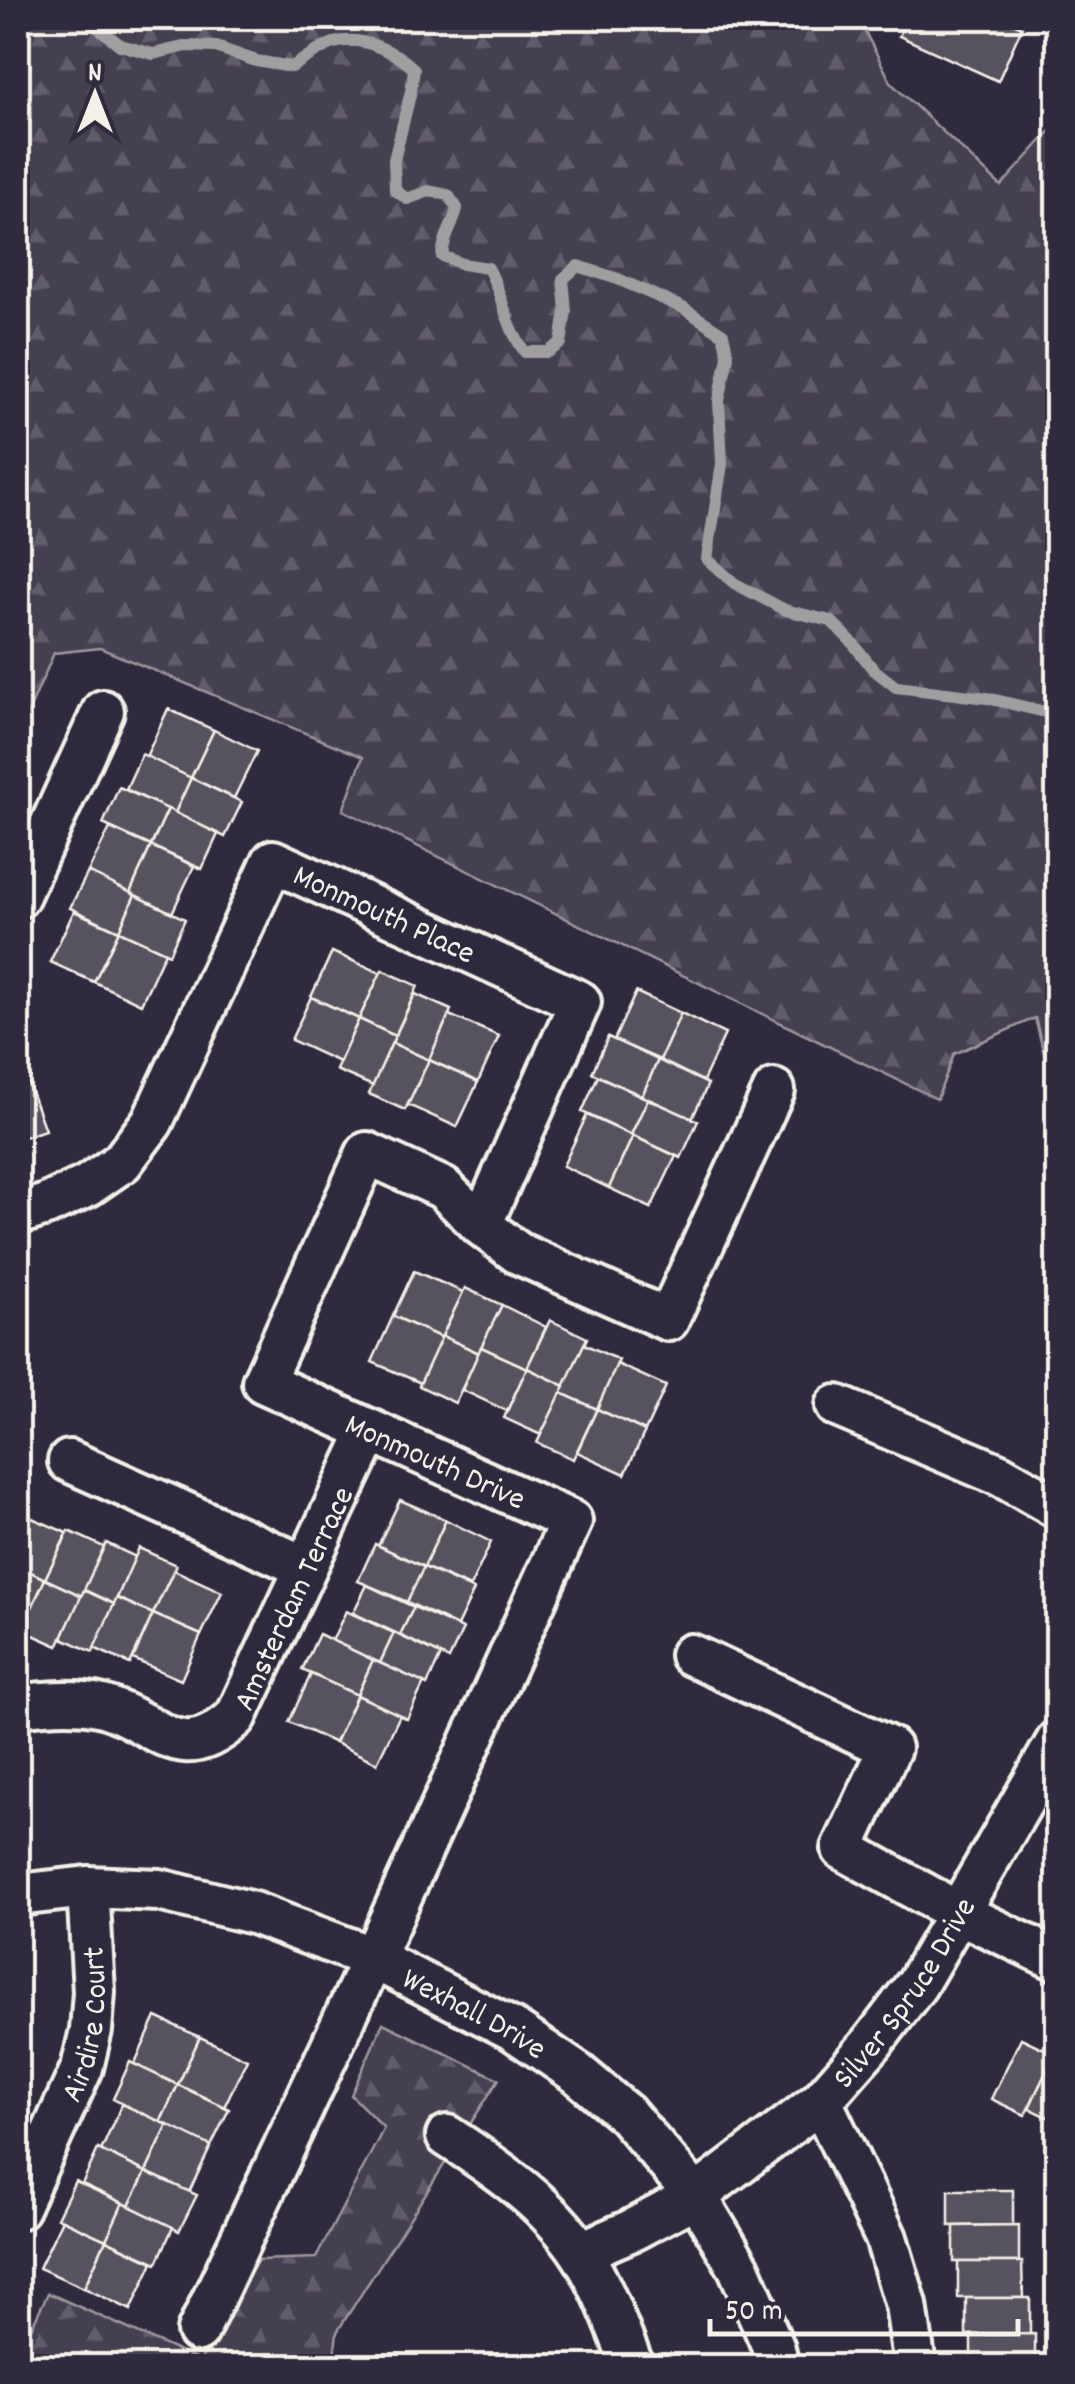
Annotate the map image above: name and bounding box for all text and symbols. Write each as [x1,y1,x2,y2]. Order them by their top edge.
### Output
north arrow [45,45,145,145]
text: N [88,55,102,95]
street label: Monmouth Place [284,855,481,979]
street label: Monmouth Drive [336,1404,532,1525]
street label: Amsterdam Terrace [224,1480,369,1719]
street label: Silver Spruce Drive [824,1890,990,2101]
street label: Airdire Court [51,1945,122,2111]
street label: Wexhall Drive [393,1959,554,2074]
scale bar [710,2274,1018,2336]
text: 50 m [725,2292,783,2335]

